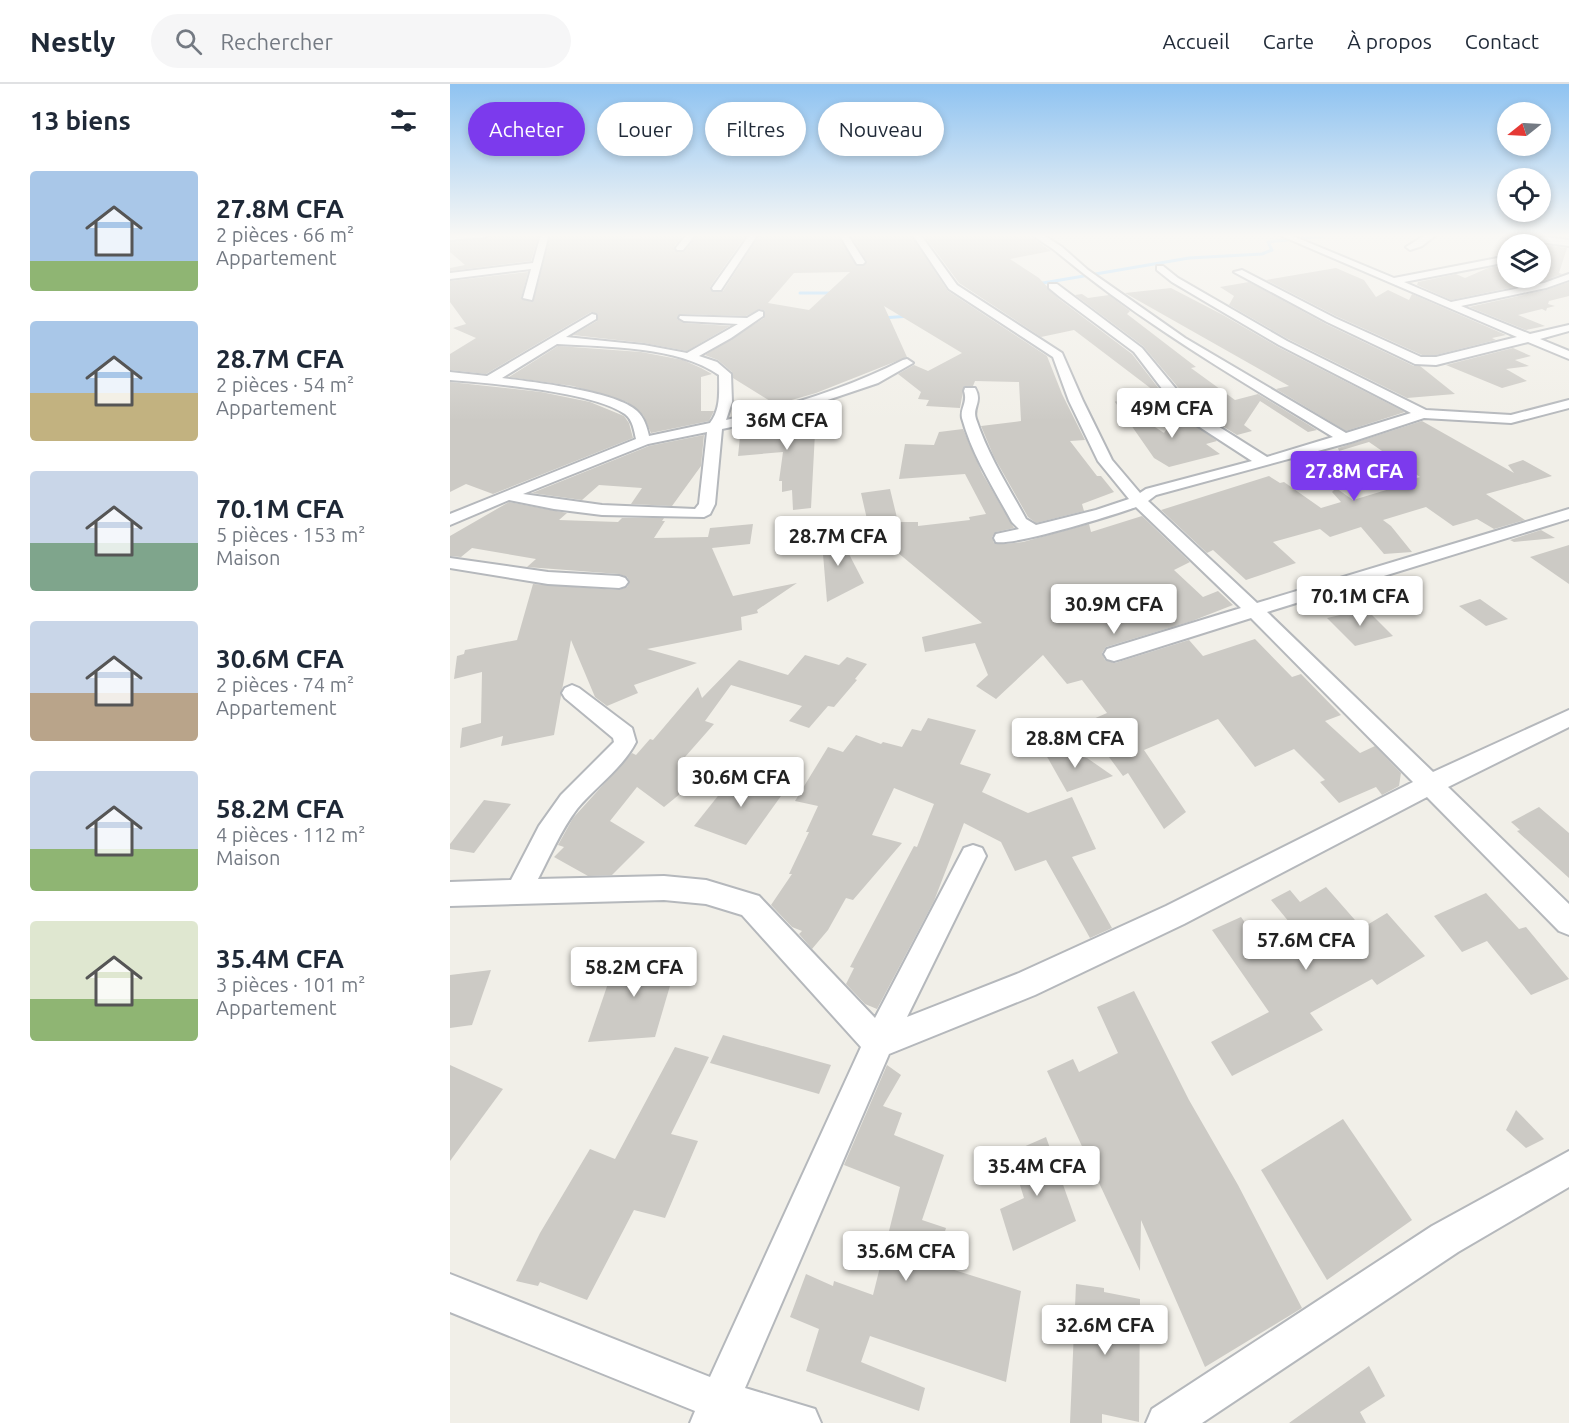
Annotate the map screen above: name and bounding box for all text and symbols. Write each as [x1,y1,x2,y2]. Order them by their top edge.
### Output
search box [151,14,571,68]
icon: search [172,25,205,58]
text: Nestly [30,26,115,57]
text: Rechercher [220,29,333,54]
text: Accueil [1162,29,1230,53]
text: Carte [1263,29,1314,53]
text: À propos [1347,29,1432,53]
text: Contact [1465,29,1539,53]
chip: Acheter [468,102,585,156]
chip: Louer [597,102,693,156]
chip: Filtres [705,102,806,156]
chip: Nouveau [818,102,944,156]
north arrow [1497,102,1551,156]
map controls [1497,102,1551,288]
icon: filters [387,104,420,137]
text: 13 biens [30,106,131,135]
button: locate [1497,168,1551,222]
text: 27.8M CFA [216,194,344,223]
icon: home [78,195,150,267]
text: 2 pièces · 66 m² [216,223,354,246]
button: layers [1497,234,1551,288]
text: Appartement [216,246,337,269]
text: 28.7M CFA [216,344,344,373]
icon: home [78,345,150,417]
text: 2 pièces · 54 m² [216,373,354,396]
pin: 49M CFA [1117,388,1227,439]
text: Appartement [216,396,337,419]
text: 49M CFA [1131,396,1213,419]
pin: 36M CFA [732,400,842,451]
text: 36M CFA [746,408,828,431]
pin: 27.8M CFA [1285,451,1423,502]
text: 27.8M CFA [1305,459,1403,482]
text: 70.1M CFA [216,494,344,523]
icon: home [78,495,150,567]
pin: 28.7M CFA [769,516,907,567]
text: 5 pièces · 153 m² [216,523,365,546]
text: 28.7M CFA [789,524,887,547]
text: Maison [216,546,280,569]
pin: 70.1M CFA [1291,576,1429,627]
pin: 30.9M CFA [1045,584,1183,635]
text: 70.1M CFA [1311,584,1409,607]
text: 30.9M CFA [1065,592,1163,615]
text: 30.6M CFA [216,644,344,673]
icon: home [78,645,150,717]
text: 2 pièces · 74 m² [216,673,354,696]
text: Appartement [216,696,337,719]
pin: 28.8M CFA [1006,718,1144,769]
text: 28.8M CFA [1026,726,1124,749]
pin: 30.6M CFA [672,757,810,808]
text: 30.6M CFA [692,765,790,788]
text: 58.2M CFA [216,794,344,823]
icon: home [78,795,150,867]
text: 4 pièces · 112 m² [216,823,365,846]
text: Maison [216,846,280,869]
pin: 57.6M CFA [1237,920,1375,971]
text: 57.6M CFA [1257,928,1355,951]
text: 35.4M CFA [216,944,344,973]
icon: home [78,945,150,1017]
pin: 58.2M CFA [565,947,703,998]
text: 58.2M CFA [585,955,683,978]
text: 3 pièces · 101 m² [216,973,365,996]
text: Appartement [216,996,337,1019]
pin: 35.4M CFA [968,1146,1106,1197]
text: 35.4M CFA [988,1154,1086,1177]
pin: 35.6M CFA [837,1231,975,1282]
text: 35.6M CFA [857,1239,955,1262]
pin: 32.6M CFA [1036,1305,1174,1356]
text: 32.6M CFA [1056,1313,1154,1336]

